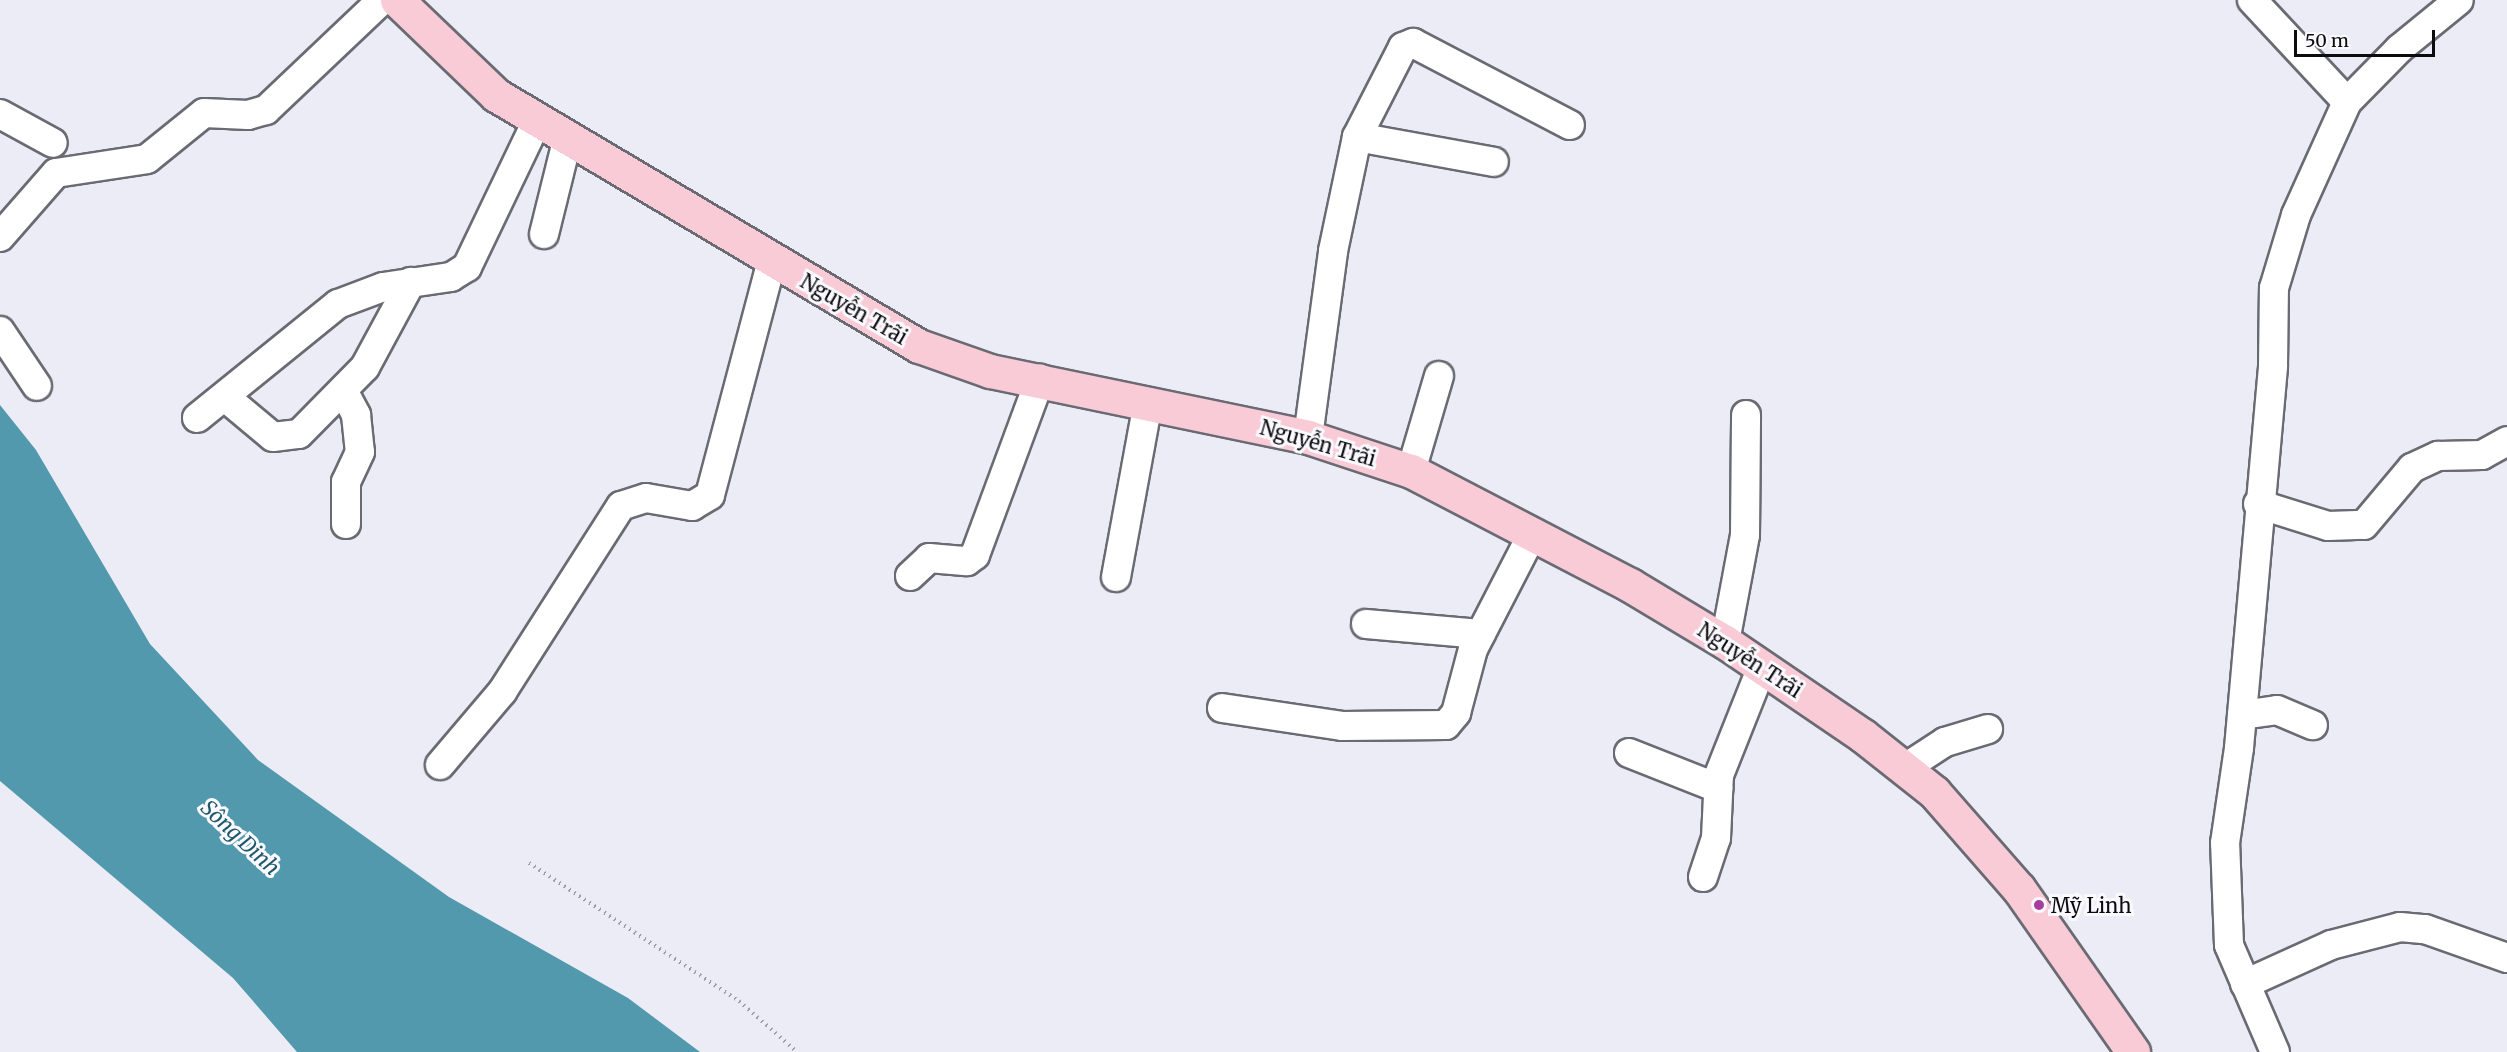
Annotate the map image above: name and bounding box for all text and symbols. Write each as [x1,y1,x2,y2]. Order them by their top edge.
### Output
scale bar [2297,18,2438,56]
text: 50 m [2305,29,2349,52]
street label: Nguyễn Trãi [796,269,912,349]
street label: Nguyễn Trãi [1257,415,1379,471]
street label: Nguyễn Trãi [1693,617,1807,703]
water label: Sông Dinh [196,795,284,881]
place label: Mỹ Linh [2051,893,2132,917]
marker: Mỹ Linh [2032,898,2046,912]

